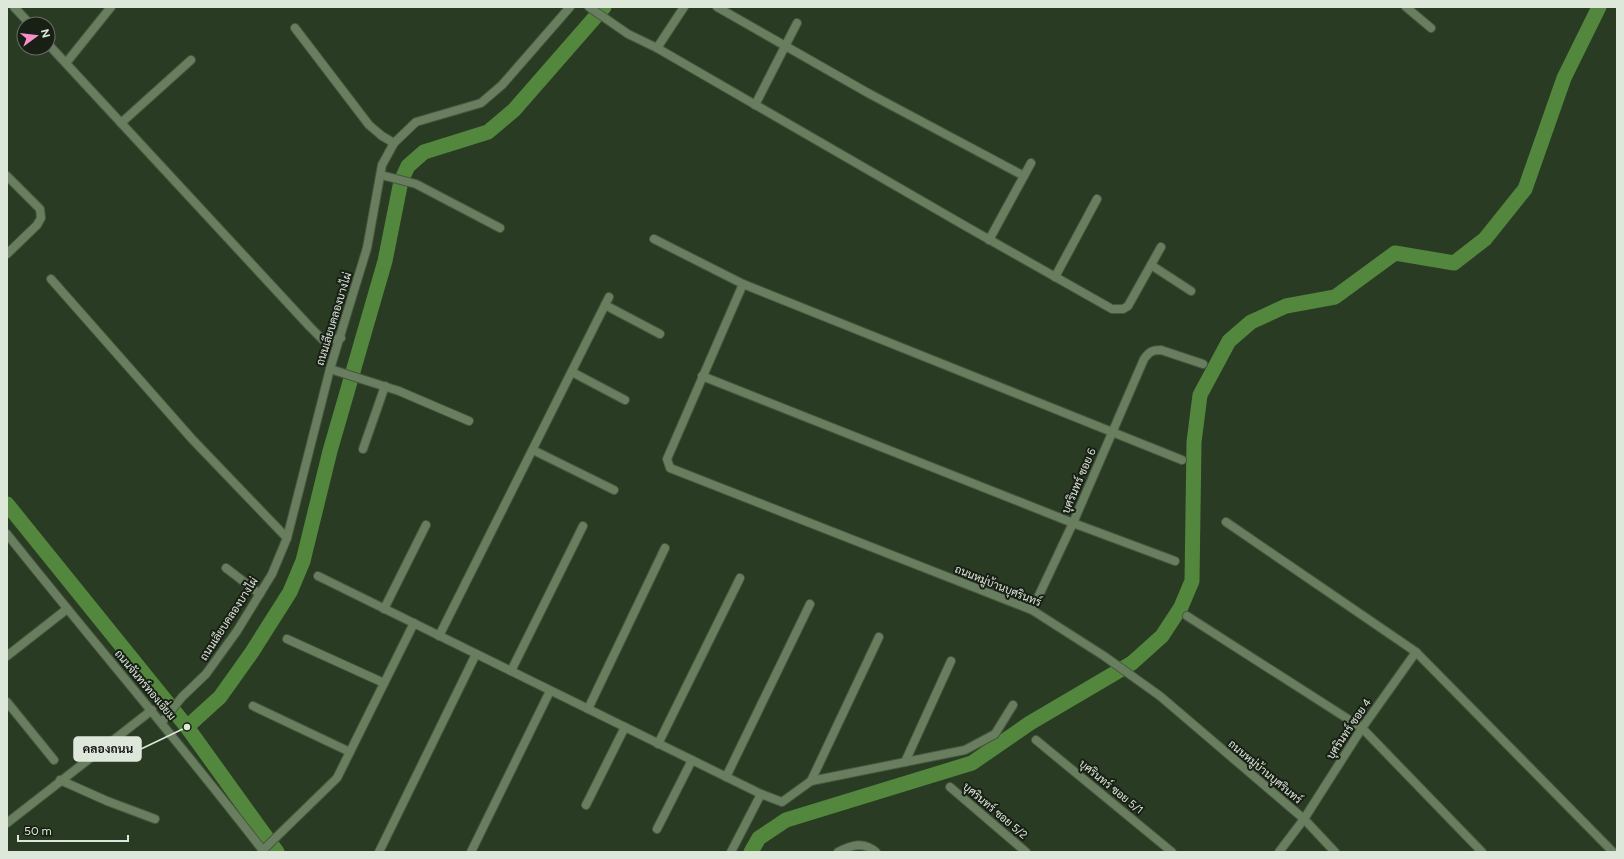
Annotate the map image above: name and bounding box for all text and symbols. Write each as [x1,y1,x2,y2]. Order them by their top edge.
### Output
north arrow [16,16,56,56]
text: N [38,28,53,39]
street label: ถนนเลียบคลองบางไผ่ [312,270,354,367]
street label: บุศรินทร์ ซอย 6 [1058,446,1100,516]
street label: ถนนหมู่บ้านบุศรินทร์ [952,561,1044,611]
street label: ถนนเลียบคลองบางไผ่ [196,574,261,663]
street label: ถนนจันทร์ทองเอี่ยม [112,644,182,723]
street label: บุศรินทร์ ซอย 4 [1322,695,1376,763]
street label: ถนนหมู่บ้านบุศรินทร์ [1224,736,1306,808]
callout: คลองถนน [74,737,141,761]
text: คลองถนน [83,742,133,756]
street label: บุศรินทร์ ซอย 5/1 [1075,756,1147,818]
street label: บุศรินทร์ ซอย 5/2 [959,779,1031,843]
scale bar [18,817,128,843]
text: 50 m [24,824,52,838]

